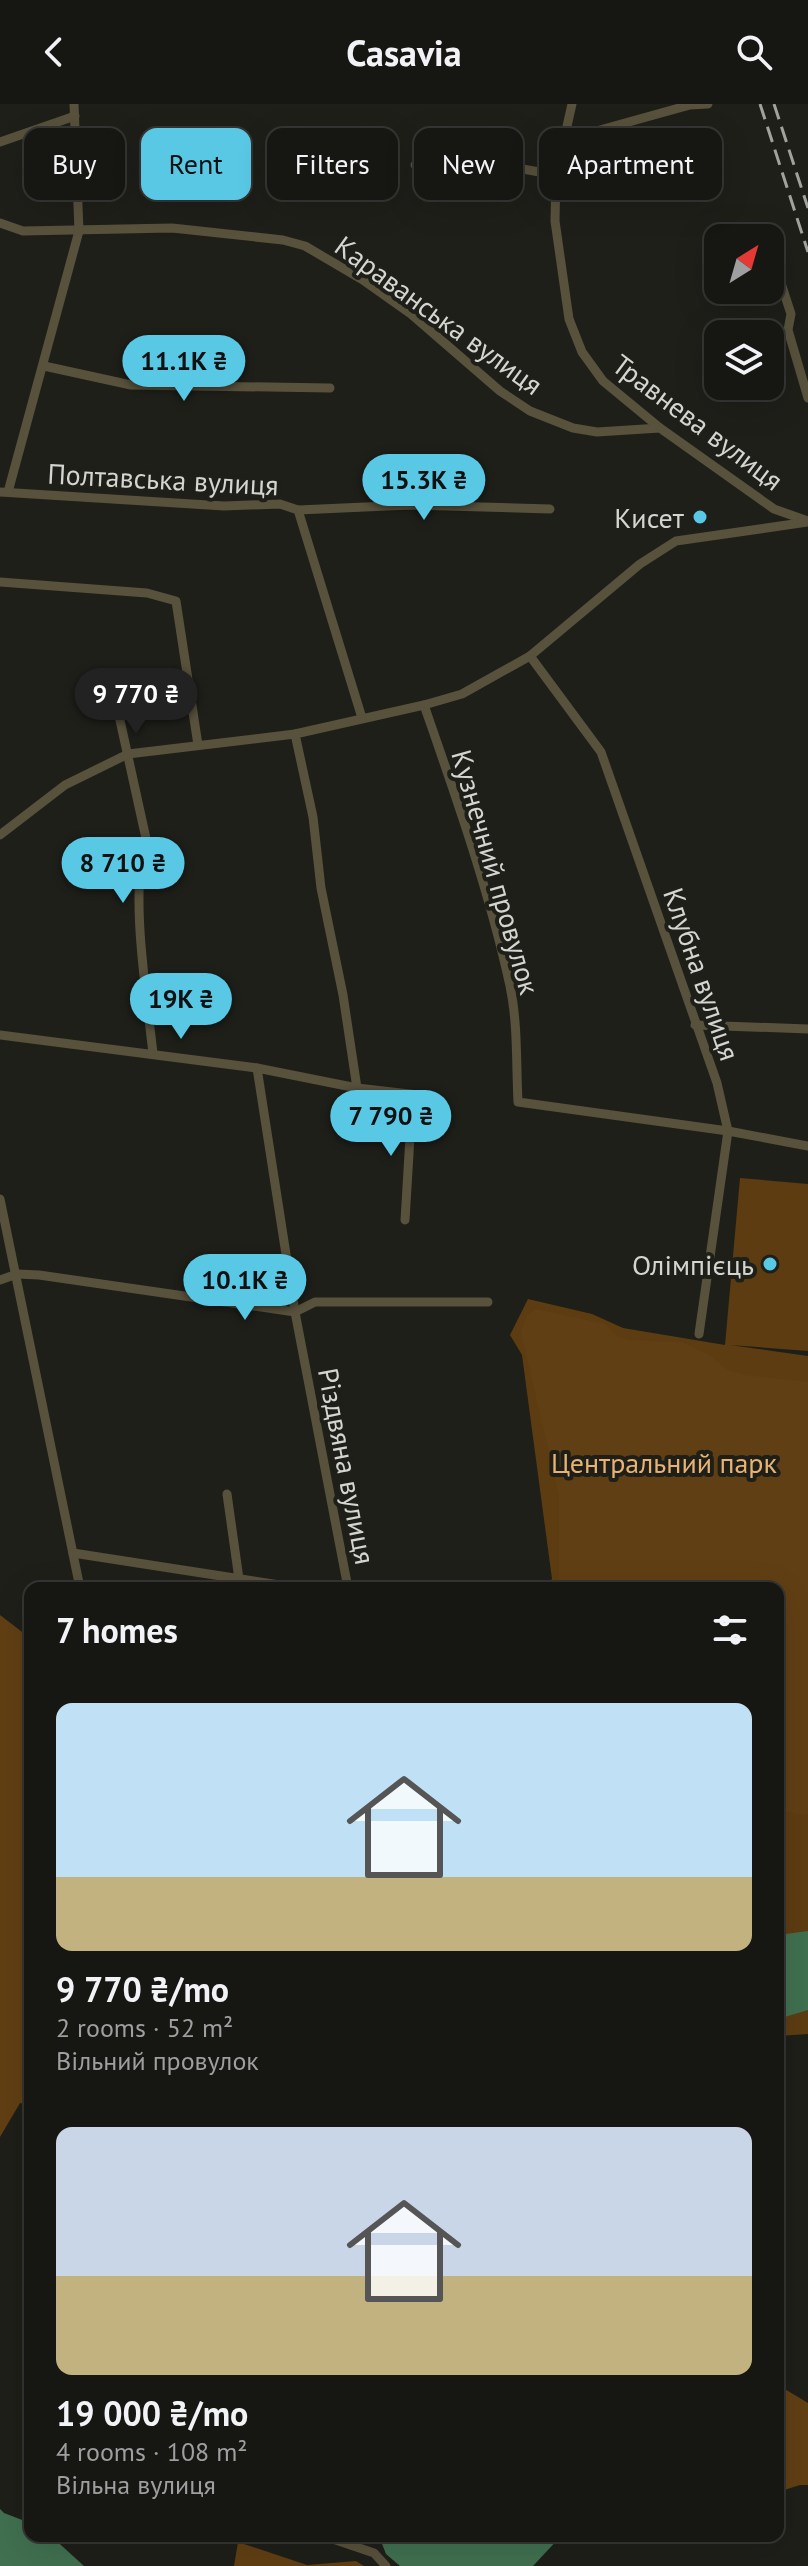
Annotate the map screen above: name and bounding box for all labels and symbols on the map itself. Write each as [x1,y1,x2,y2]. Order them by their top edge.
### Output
north arrow [704,224,784,304]
street label: Караванська вулиця [328,227,550,403]
pin: 11.1K ₴ [110,335,258,403]
street label: Травнева вулиця [605,346,791,498]
street label: Полтавська вулиця [46,454,280,504]
pin: 15.3K ₴ [350,454,498,522]
place label: Кисет [614,499,685,536]
marker: Кисет [691,508,709,526]
pin: 9 770 ₴ [62,668,210,736]
street label: Кузнечний провулок [443,745,549,999]
pin: 8 710 ₴ [49,837,197,905]
street label: Клубна вулиця [655,883,749,1065]
pin: 19K ₴ [125,973,237,1041]
pin: 7 790 ₴ [317,1090,465,1158]
place label: Олімпієць [632,1246,754,1283]
pin: 10.1K ₴ [171,1254,319,1322]
marker: Олімпієць [761,1255,779,1273]
street label: Різдвяна вулиця [310,1365,384,1567]
park label: Центральний парк [551,1444,777,1481]

